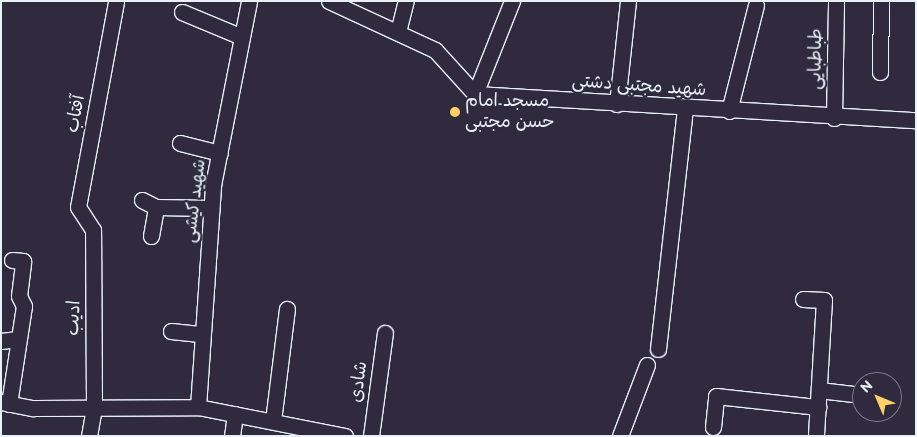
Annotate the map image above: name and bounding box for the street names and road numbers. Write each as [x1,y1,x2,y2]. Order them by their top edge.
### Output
street label: طباطبایی [805,28,827,90]
street label: شهید مجتبی دشتی [571,71,707,101]
street label: آفتاب [62,93,90,135]
street label: شهید کیشی [179,158,211,244]
street label: ادیب [62,300,86,336]
street label: شادی [345,360,373,404]

